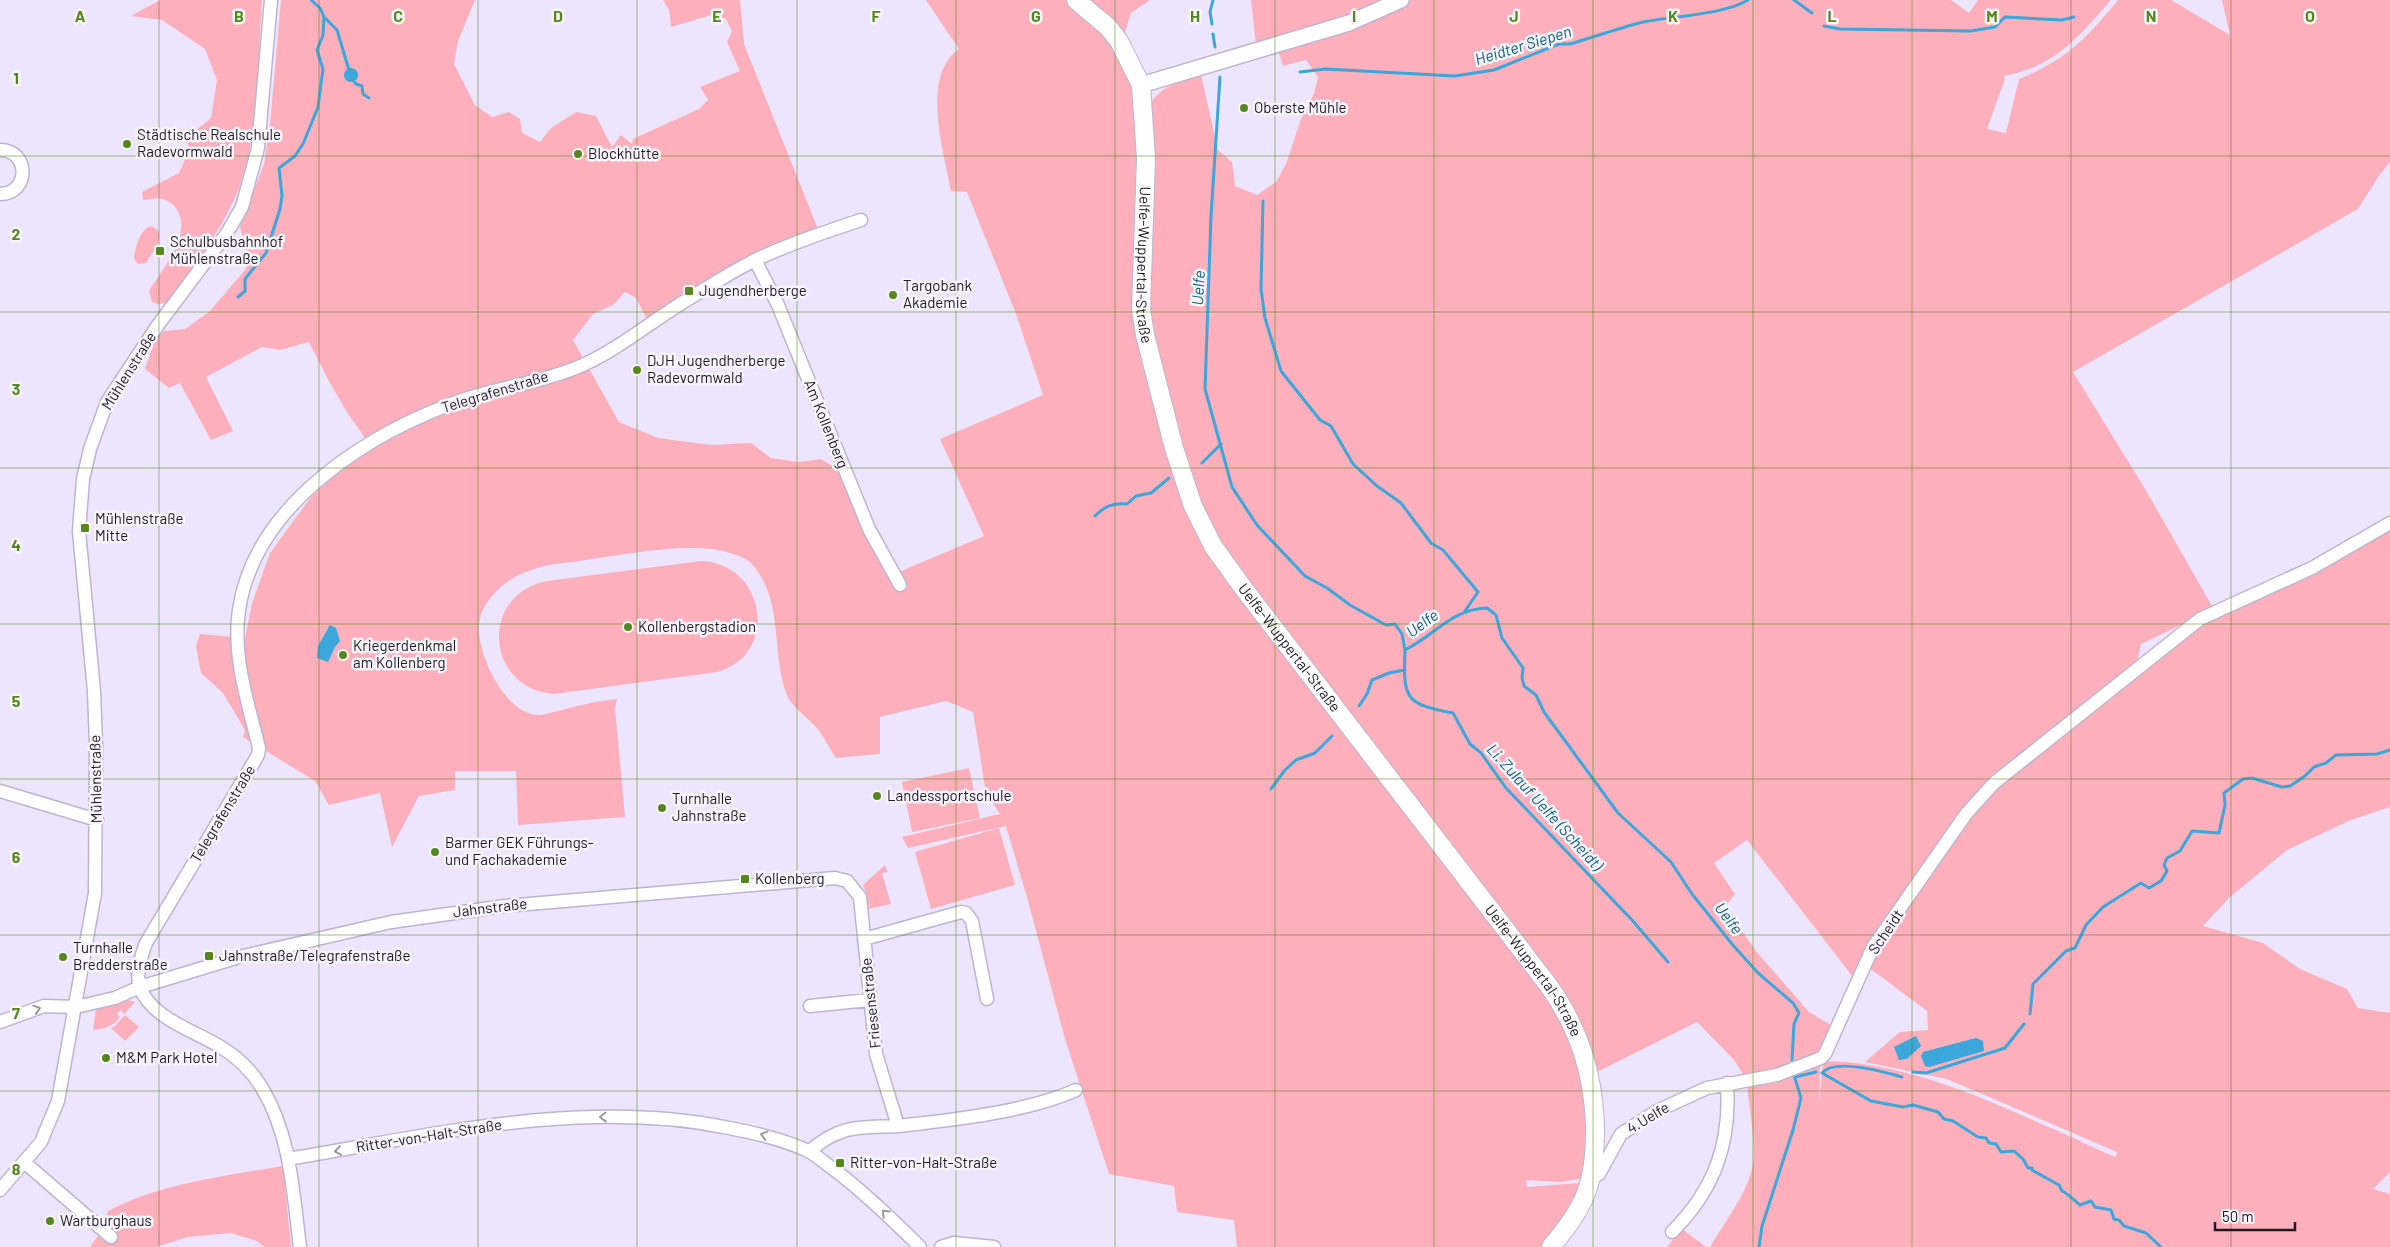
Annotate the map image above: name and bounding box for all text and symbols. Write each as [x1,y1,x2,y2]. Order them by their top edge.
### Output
text: A [75,6,86,25]
text: B [234,6,244,25]
text: C [393,6,403,25]
text: D [553,6,563,25]
text: E [712,6,722,25]
text: F [872,6,881,25]
text: G [1031,6,1041,25]
text: H [1190,6,1200,25]
text: I [1352,6,1356,25]
text: J [1509,6,1519,25]
text: K [1668,6,1678,25]
text: L [1827,6,1837,25]
text: M [1986,6,1998,25]
text: N [2146,6,2156,25]
text: O [2305,6,2315,25]
water label: Heidter Siepen [1472,21,1573,68]
text: 1 [13,68,19,87]
place label: Oberste Mühle [1254,98,1347,116]
marker: Oberste Mühle [1238,102,1250,114]
place label: Städtische Realschule Radevormwald [137,125,281,160]
marker: Städtische Realschule Radevormwald [121,138,133,150]
place label: Blockhütte [588,144,659,162]
marker: Blockhütte [572,148,584,160]
street label: Uelfe-Wuppertal-Straße [1133,186,1157,345]
text: 2 [12,224,21,243]
place label: Schulbusbahnhof Mühlenstraße [170,232,283,267]
marker: Schulbusbahnhof Mühlenstraße [154,245,166,257]
water label: Uelfe [1187,270,1208,306]
place label: Targobank Akademie [903,276,972,311]
place label: Jugendherberge [699,281,807,299]
marker: Jugendherberge [683,285,695,297]
marker: Targobank Akademie [887,289,899,301]
street label: Mühlenstraße [97,328,159,413]
place label: DJH Jugendherberge Radevormwald [647,351,785,386]
marker: DJH Jugendherberge Radevormwald [631,364,643,376]
street label: Telegrafenstraße [439,366,550,416]
street label: Am Kollenberg [801,377,853,471]
text: 3 [12,379,20,398]
place label: Mühlenstraße Mitte [95,509,184,544]
marker: Mühlenstraße Mitte [79,522,91,534]
text: 4 [11,535,21,554]
street label: Uelfe-Wuppertal-Straße [1235,579,1345,715]
water label: Uelfe [1402,605,1441,641]
place label: Kollenbergstadion [638,617,756,635]
marker: Kollenbergstadion [622,621,634,633]
place label: Kriegerdenkmal am Kollenberg [353,636,456,671]
marker: Kriegerdenkmal am Kollenberg [337,649,349,661]
text: 5 [12,691,21,710]
street label: Mühlenstraße [85,735,105,823]
water label: Li. Zulauf Uelfe (Scheidt) [1483,739,1608,875]
street label: Telegrafenstraße [186,761,258,866]
place label: Landessportschule [887,786,1012,804]
place label: Turnhalle Jahnstraße [672,789,747,824]
marker: Landessportschule [871,790,883,802]
marker: Turnhalle Jahnstraße [656,802,668,814]
place label: Barmer GEK Führungs- und Fachakademie [445,833,594,868]
marker: Barmer GEK Führungs- und Fachakademie [429,846,441,858]
text: 6 [12,847,21,866]
place label: Kollenberg [755,869,824,887]
marker: Kollenberg [739,873,751,885]
street label: Jahnstraße [452,894,528,920]
water label: Uelfe [1711,898,1748,937]
street label: Uelfe-Wuppertal-Straße [1482,901,1586,1039]
street label: Scheidt [1864,906,1907,957]
place label: Turnhalle Bredderstraße [73,938,168,973]
place label: Jahnstraße/Telegrafenstraße [219,946,410,964]
marker: Jahnstraße/Telegrafenstraße [203,950,215,962]
marker: Turnhalle Bredderstraße [57,951,69,963]
street label: Friesenstraße [856,957,884,1049]
text: 7 [12,1003,20,1022]
one-way arrow [32,1004,41,1014]
place label: M&M Park Hotel [116,1048,217,1066]
marker: M&M Park Hotel [100,1052,112,1064]
street label: 4.Uelfe [1623,1098,1672,1137]
one-way arrow [598,1112,606,1122]
street label: Ritter-von-Halt-Straße [355,1115,503,1155]
one-way arrow [759,1130,768,1141]
one-way arrow [333,1145,341,1156]
place label: Ritter-von-Halt-Straße [850,1153,997,1171]
marker: Ritter-von-Halt-Straße [834,1157,846,1169]
text: 8 [12,1159,21,1178]
scale bar [2215,1200,2295,1232]
text: 50 m [2222,1207,2254,1225]
one-way arrow [882,1210,891,1219]
place label: Wartburghaus [60,1211,152,1229]
marker: Wartburghaus [44,1215,56,1227]

